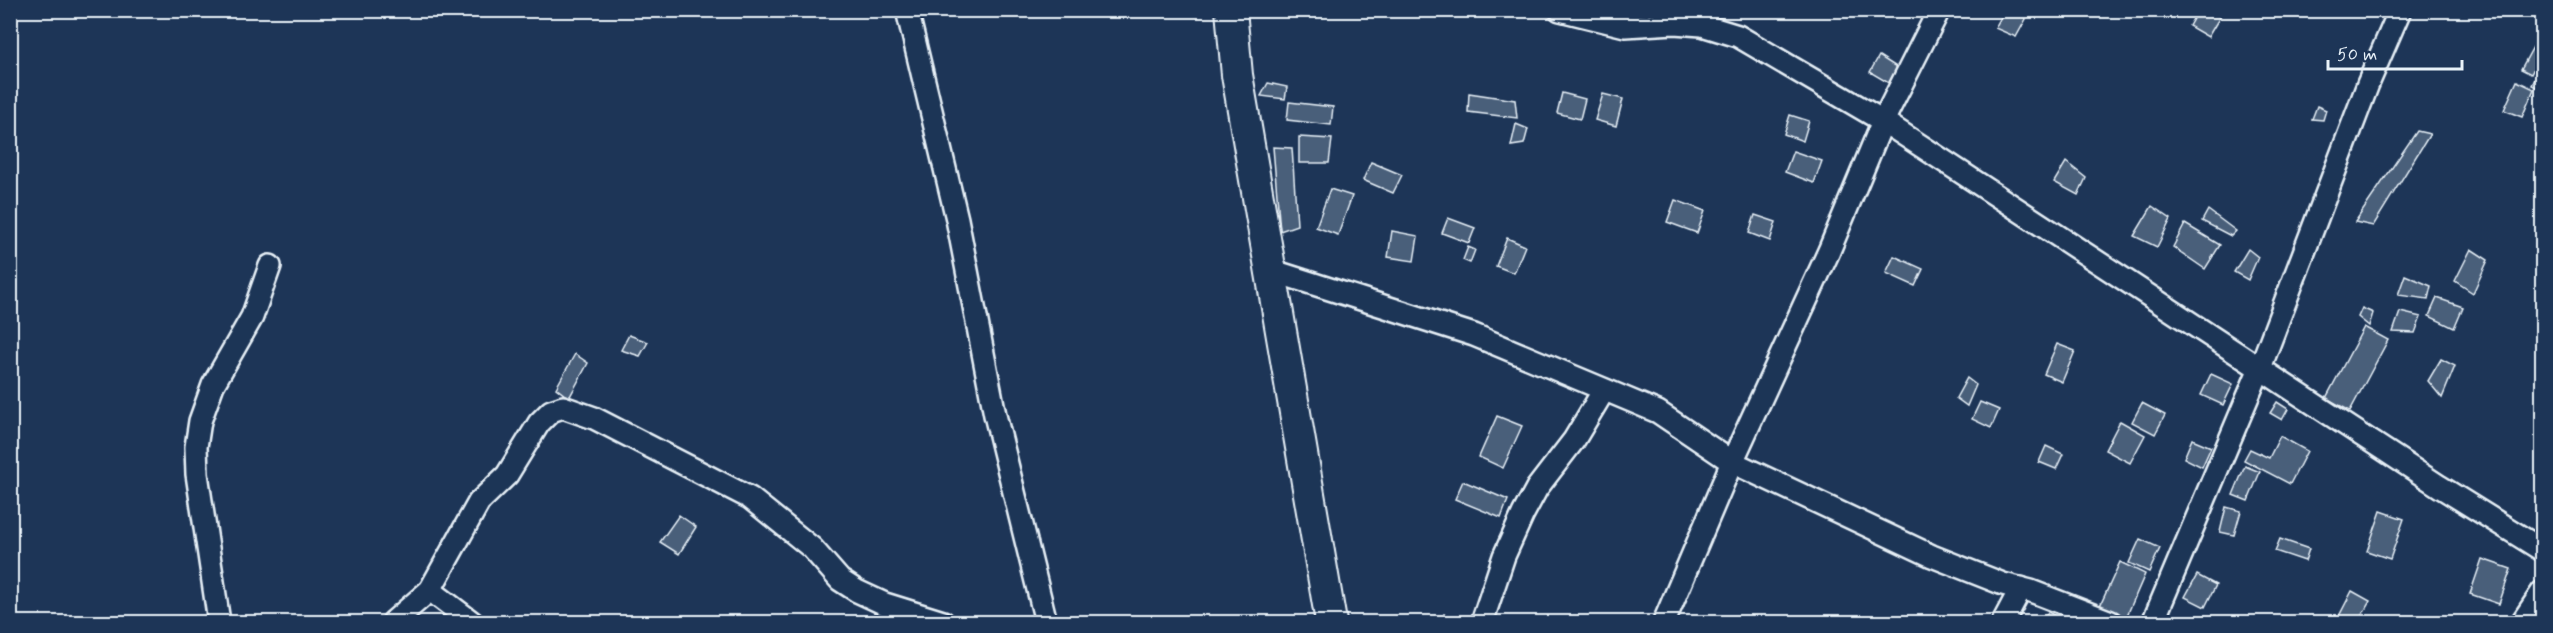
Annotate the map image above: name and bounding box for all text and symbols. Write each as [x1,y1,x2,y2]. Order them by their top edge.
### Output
scale bar [2328,33,2462,71]
text: 50 m [2337,43,2377,67]

